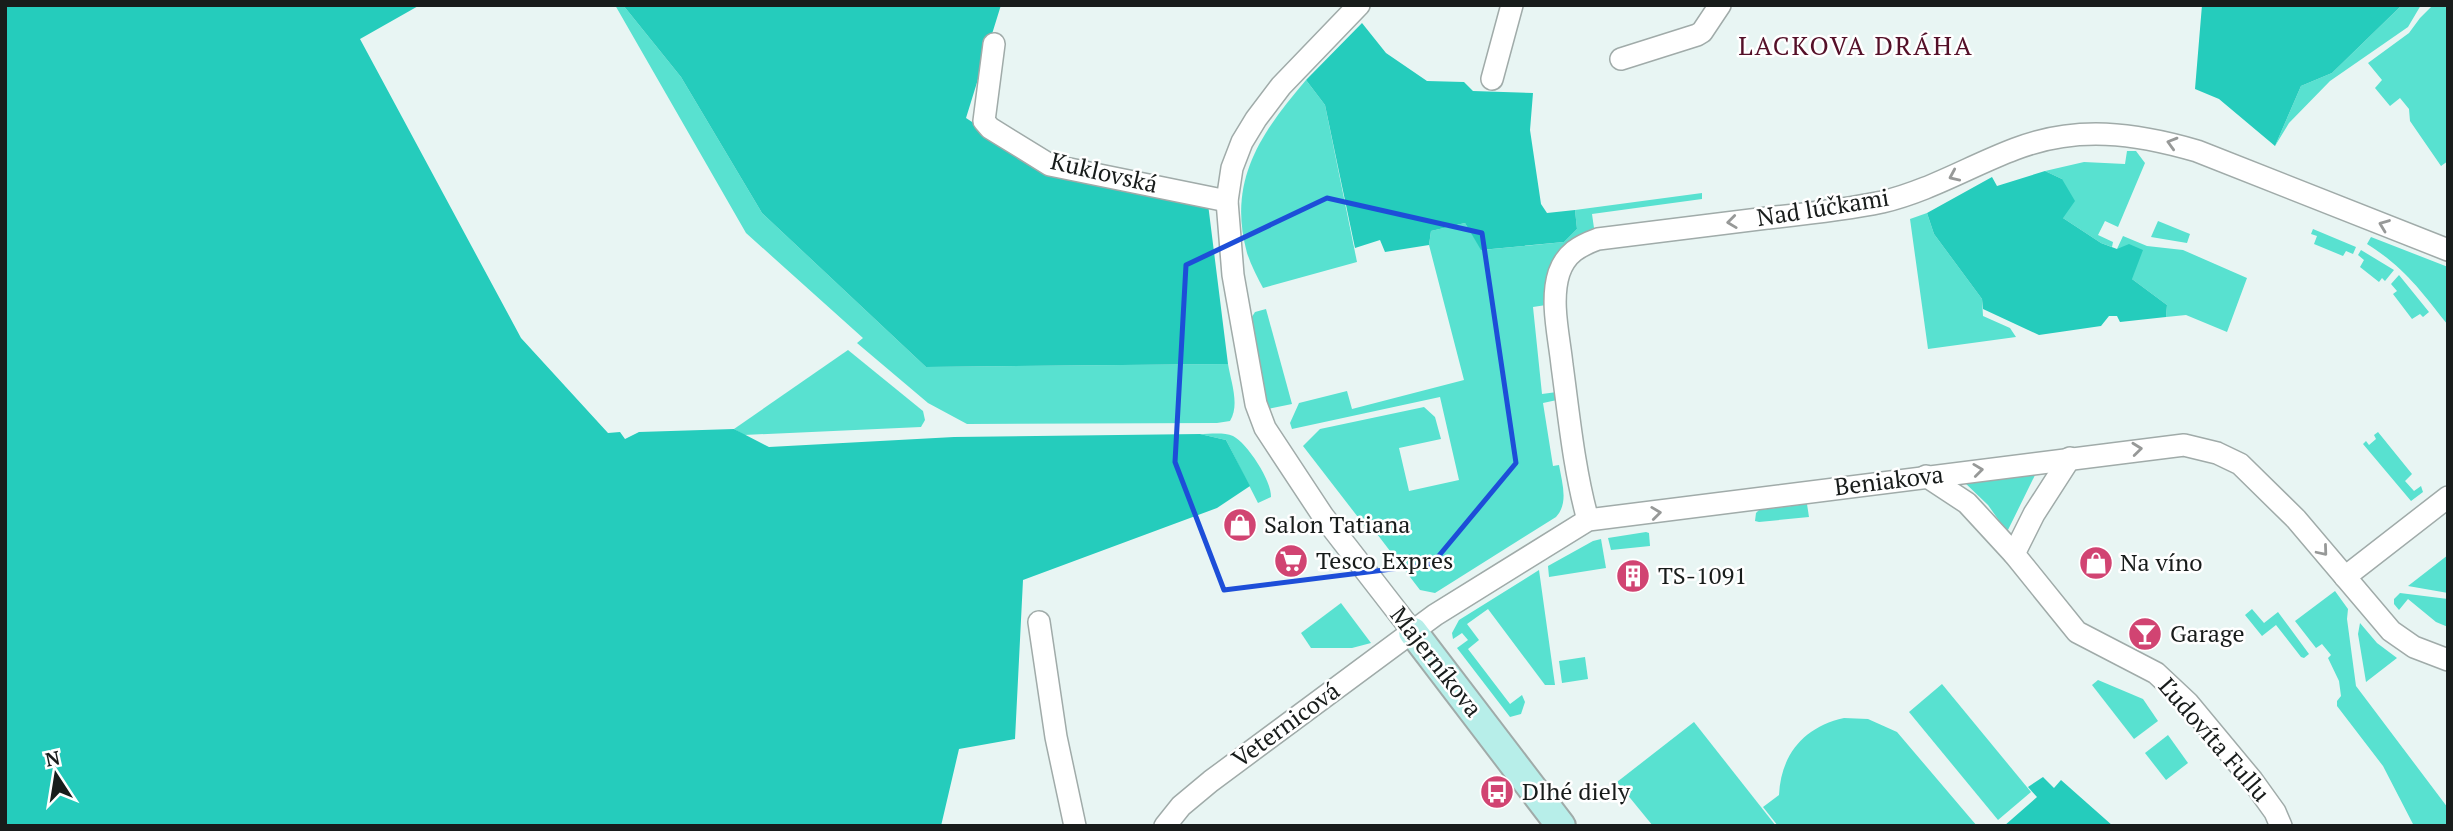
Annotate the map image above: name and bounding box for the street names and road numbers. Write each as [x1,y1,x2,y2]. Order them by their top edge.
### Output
street label: Kuklovská [1048,144,1161,200]
street label: Nad lúčkami [1754,181,1891,233]
street label: Beniakova [1833,457,1945,503]
street label: Majerníkova [1384,600,1490,723]
street label: Ľudovíta Fullu [2152,671,2278,808]
street label: Veternicová [1225,674,1346,774]

